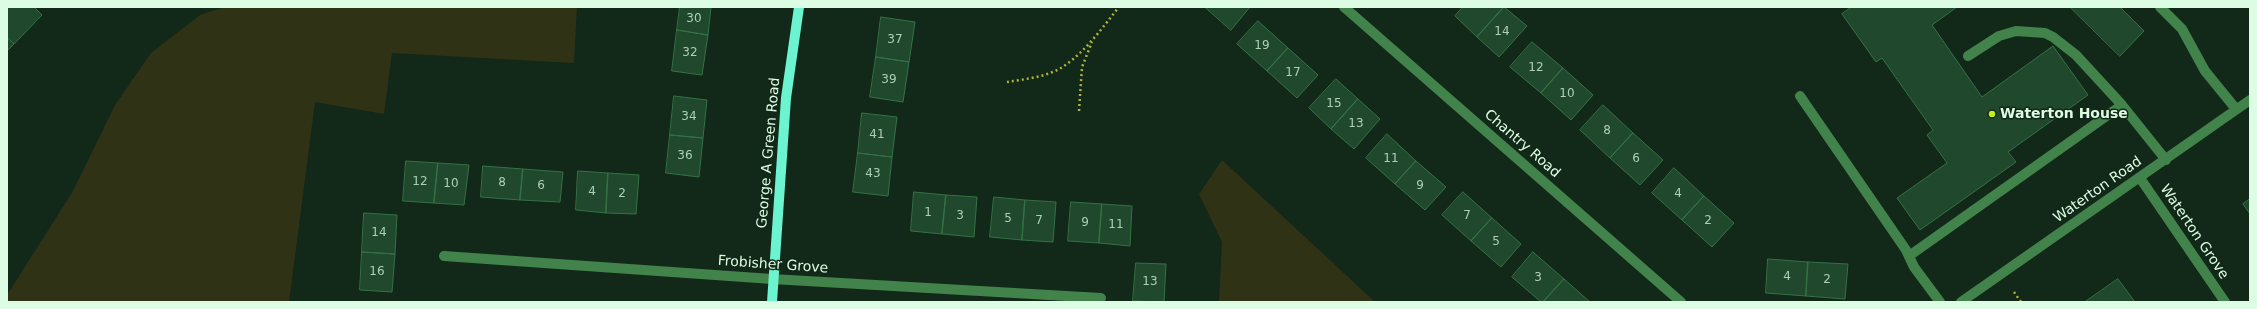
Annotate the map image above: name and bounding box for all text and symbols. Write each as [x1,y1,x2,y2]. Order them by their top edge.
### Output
house number: 30 [686,12,702,26]
house number: 14 [1494,25,1510,39]
house number: 37 [887,33,903,47]
house number: 19 [1254,39,1270,53]
house number: 32 [682,46,698,60]
house number: 12 [1528,61,1544,75]
house number: 17 [1285,66,1301,80]
house number: 39 [881,73,897,87]
street label: George A Green Road [754,77,784,229]
house number: 10 [1559,87,1575,101]
house number: 15 [1326,97,1342,111]
street label: Chantry Road [1481,106,1563,182]
place label: Waterton House [2000,106,2128,122]
marker: Waterton House [1987,109,1997,119]
house number: 34 [681,110,697,124]
house number: 13 [1348,117,1364,131]
house number: 8 [1603,124,1611,138]
house number: 41 [869,128,885,142]
house number: 36 [677,149,693,163]
house number: 11 [1383,152,1399,166]
house number: 6 [1632,152,1640,166]
street label: Waterton Road [2051,153,2145,227]
house number: 43 [865,167,881,181]
house number: 12 [412,175,428,189]
house number: 8 [498,176,506,190]
house number: 10 [443,177,459,191]
house number: 6 [537,179,545,193]
house number: 9 [1416,179,1424,193]
street label: Waterton Grove [2156,181,2232,283]
house number: 4 [588,185,596,199]
house number: 2 [618,187,626,201]
house number: 4 [1674,187,1682,201]
house number: 1 [924,206,932,220]
house number: 3 [956,209,964,223]
house number: 7 [1463,209,1471,223]
house number: 5 [1004,212,1012,226]
house number: 7 [1035,214,1043,228]
house number: 2 [1704,214,1712,228]
house number: 9 [1081,216,1089,230]
house number: 11 [1108,218,1124,232]
house number: 14 [371,226,387,240]
house number: 5 [1492,235,1500,249]
street label: Frobisher Grove [717,253,829,277]
house number: 16 [369,265,385,279]
house number: 4 [1783,270,1791,284]
house number: 3 [1534,271,1542,285]
house number: 2 [1823,273,1831,287]
house number: 13 [1142,275,1158,289]

